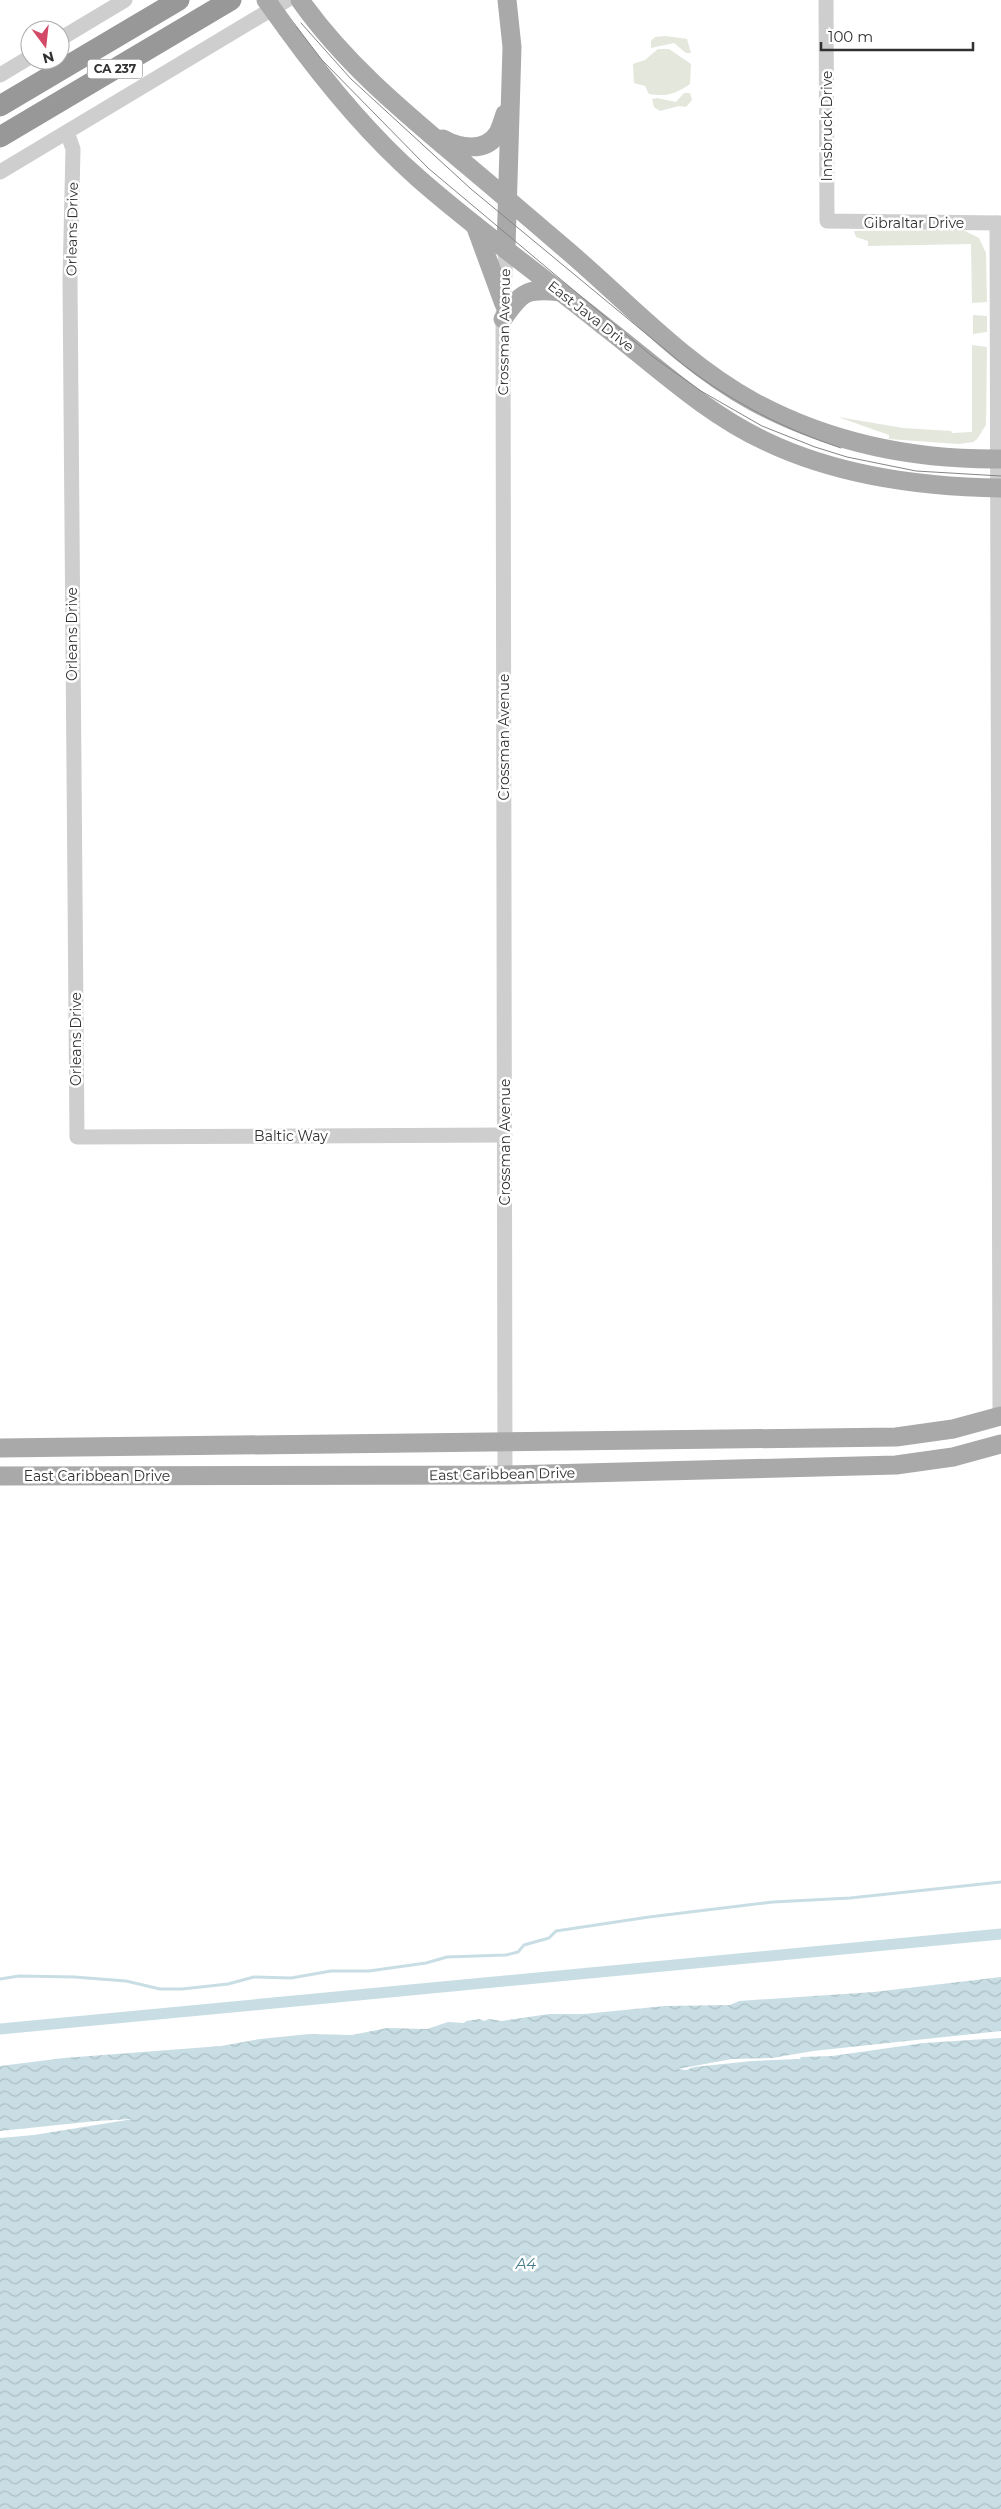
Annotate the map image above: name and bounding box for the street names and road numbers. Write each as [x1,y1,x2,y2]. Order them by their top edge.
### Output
road number: CA 237 [88,60,142,78]
street label: Innsbruck Drive [818,71,836,182]
street label: Orleans Drive [62,182,82,276]
street label: Gibraltar Drive [864,214,964,232]
street label: Crossman Avenue [494,268,514,396]
street label: East Java Drive [544,277,638,355]
street label: Orleans Drive [63,587,81,681]
street label: Crossman Avenue [495,674,513,800]
street label: Orleans Drive [67,992,85,1086]
street label: Crossman Avenue [496,1079,514,1205]
street label: Baltic Way [254,1127,328,1145]
street label: East Caribbean Drive [429,1464,575,1484]
street label: East Caribbean Drive [24,1467,170,1485]

